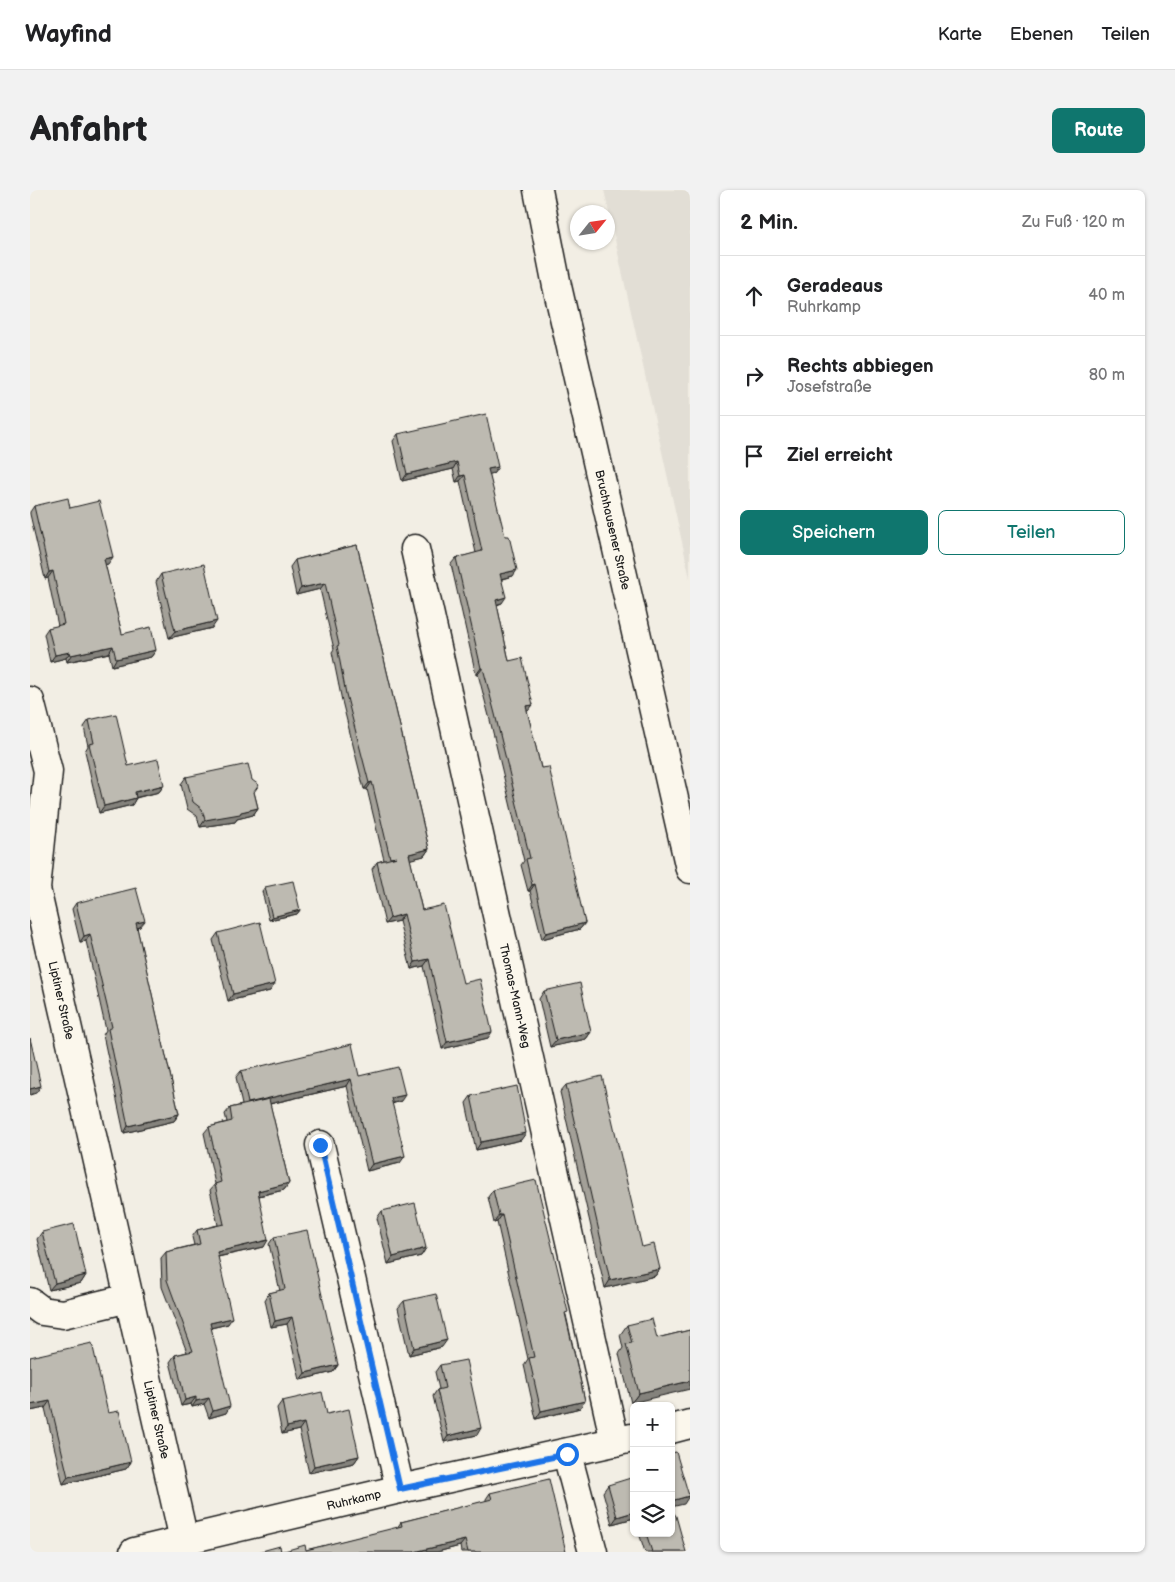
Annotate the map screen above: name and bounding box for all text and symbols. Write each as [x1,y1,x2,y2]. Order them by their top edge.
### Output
text: Wayfind [25,20,112,49]
text: Karte [938,24,982,45]
text: Ebenen [1010,24,1073,45]
text: Teilen [1101,24,1150,45]
button: Route [1052,108,1145,153]
text: Anfahrt [30,109,148,152]
north arrow [570,205,615,250]
text: 2 Min. [740,210,798,235]
text: Zu Fuß · 120 m [1022,213,1125,232]
text: Geradeaus [787,275,883,298]
icon: ahead [740,282,768,310]
text: 40 m [1088,286,1125,305]
text: Ruhrkamp [787,298,861,317]
text: Rechts abbiegen [787,355,934,378]
icon: right [740,362,768,390]
text: 80 m [1089,366,1125,385]
text: Josefstraße [787,378,872,397]
icon: arrive [740,442,768,470]
text: Ziel erreicht [787,444,893,467]
street label: Bruchhausener Straße [591,469,633,591]
button: Speichern [740,510,928,555]
button: Teilen [938,510,1125,555]
street label: Thomas-Mann-Weg [496,942,534,1050]
street label: Liptiner Straße [45,960,77,1041]
route end [309,1134,332,1157]
street label: Liptiner Straße [140,1379,172,1460]
map controls [630,1402,675,1537]
button: + [630,1402,675,1447]
route start [556,1443,579,1466]
button: − [630,1447,675,1492]
street label: Ruhrkamp [325,1487,383,1514]
button: layers [630,1492,675,1537]

